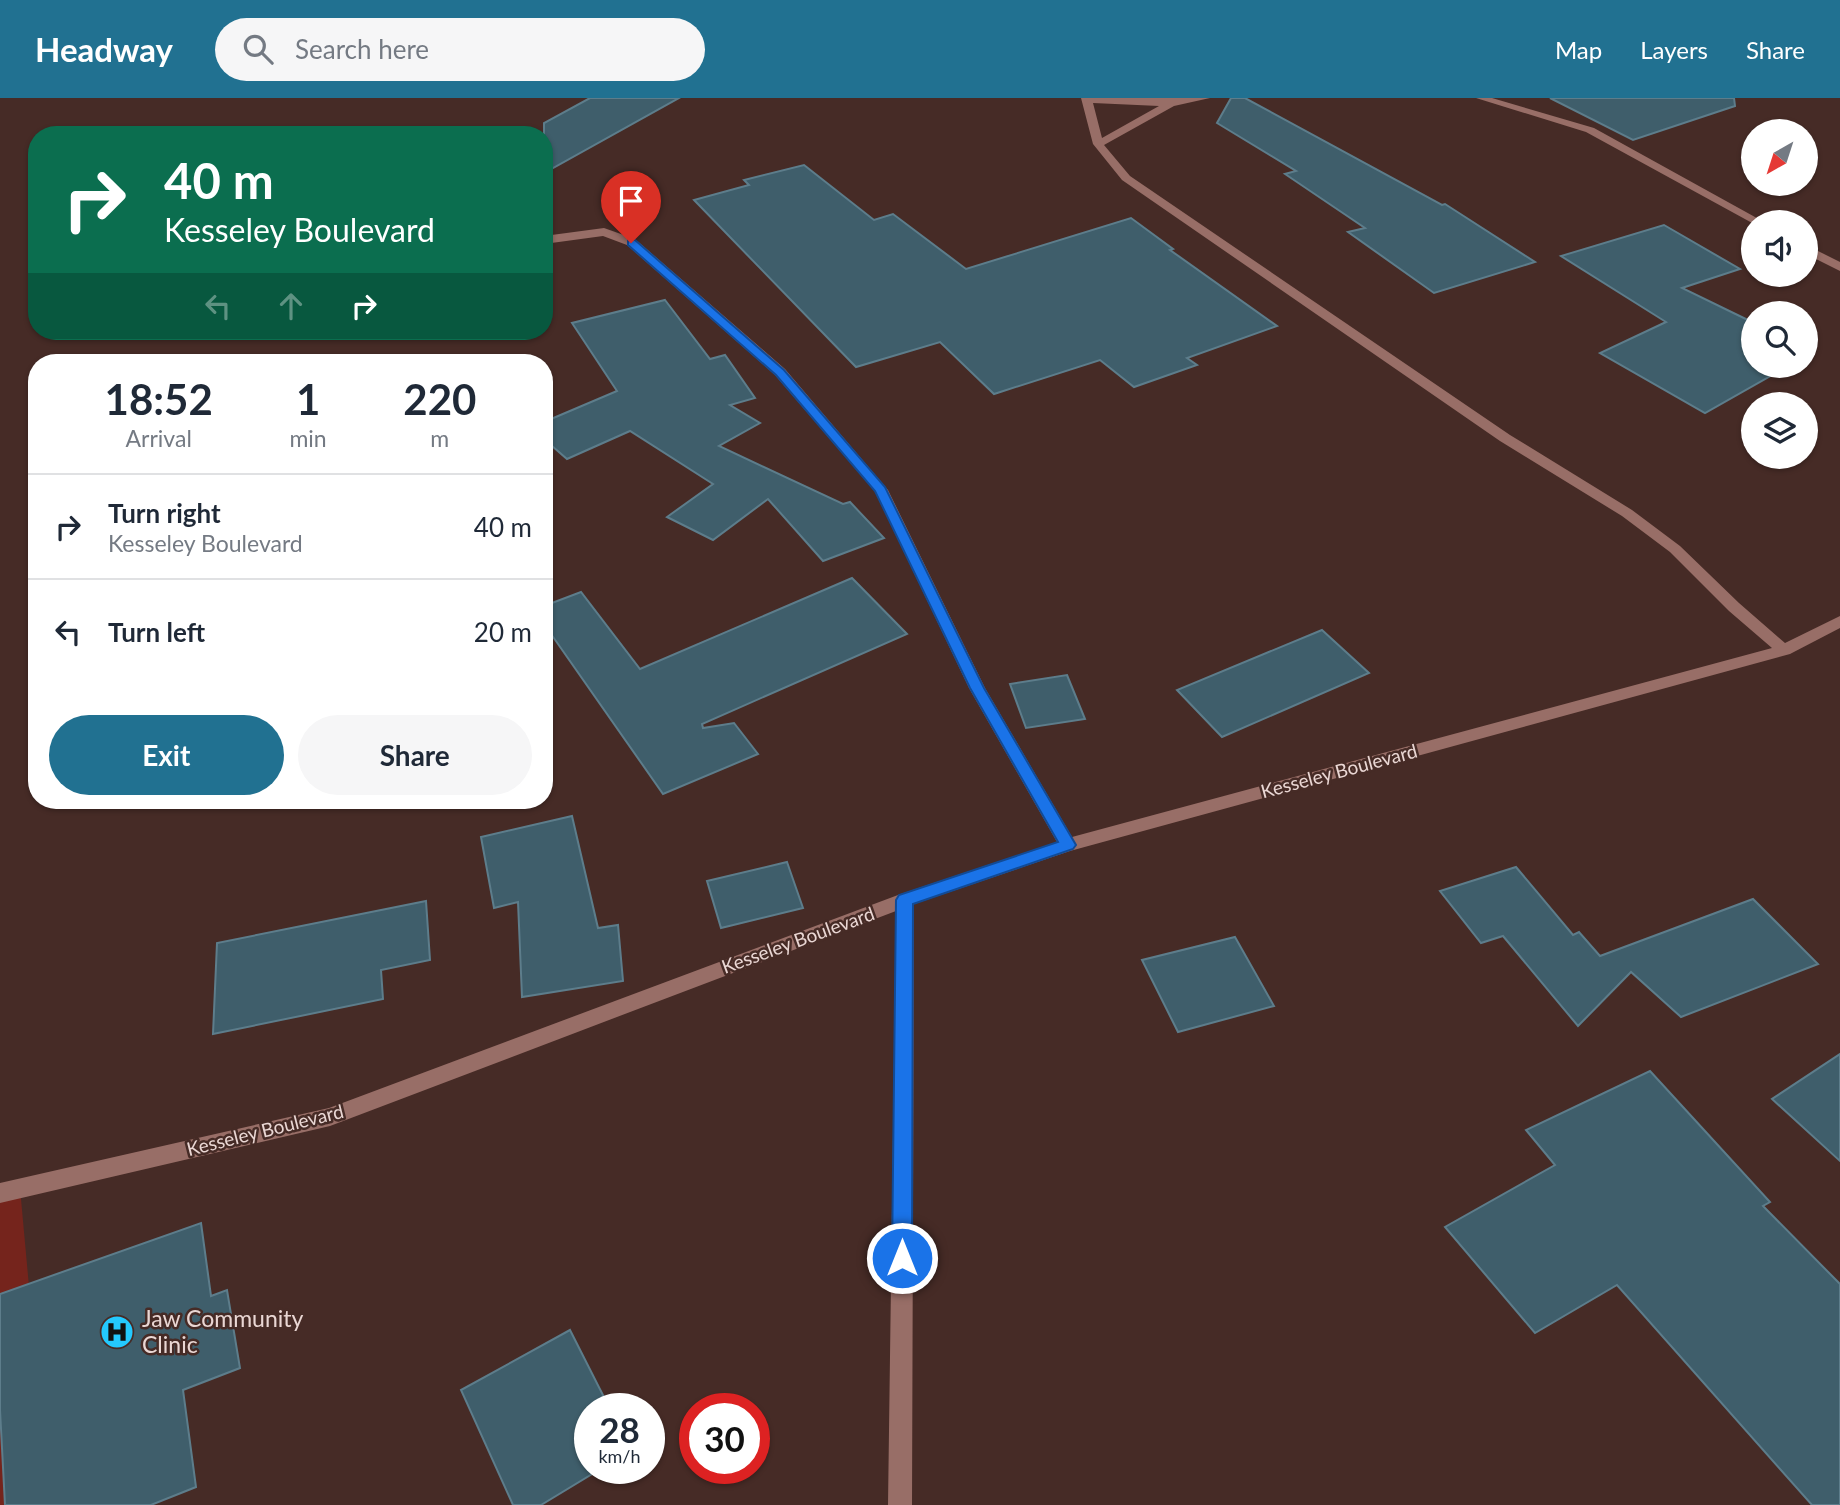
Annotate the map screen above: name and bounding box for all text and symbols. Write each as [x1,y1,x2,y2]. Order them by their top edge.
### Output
search box [215,18,705,81]
text: Headway [35,29,173,69]
icon: search [239,30,277,68]
text: Search here [295,33,429,65]
text: Map [1555,35,1602,64]
text: Layers [1640,35,1708,64]
text: Share [1746,35,1805,64]
north arrow [1741,119,1818,196]
map controls [1741,119,1818,469]
text: 40 m [164,151,274,209]
icon: right [49,154,140,245]
pin [601,171,661,243]
icon: arrive [612,182,650,220]
text: Kesseley Boulevard [164,210,435,249]
button: sound [1741,210,1818,287]
icon: left [199,287,237,325]
icon: ahead [272,287,310,325]
icon: right [345,287,383,325]
button: search [1741,301,1818,378]
text: 18:52 [105,374,213,424]
text: 1 [296,374,320,424]
text: 220 [403,374,476,424]
button: layers [1741,392,1818,469]
text: Arrival [126,424,192,452]
text: min [289,424,327,452]
text: m [430,424,449,452]
text: Turn right [108,497,221,529]
icon: right [49,508,87,546]
text: 40 m [474,511,532,543]
text: Kesseley Boulevard [108,529,303,557]
icon: left [49,613,87,651]
text: Turn left [108,616,205,648]
text: 20 m [474,616,532,648]
button: Exit [49,715,284,795]
button: Share [298,715,532,795]
street label: Kesseley Boulevard [1258,739,1420,802]
street label: Kesseley Boulevard [718,901,877,978]
street label: Kesseley Boulevard [184,1099,346,1160]
position arrow [865,1221,939,1295]
place label: Jaw Community Clinic [142,1304,304,1358]
hospital icon: Jaw Community Clinic [98,1313,136,1351]
speed limit sign: 30 [679,1393,770,1484]
text: 28 [599,1408,640,1450]
text: km/h [598,1445,641,1467]

